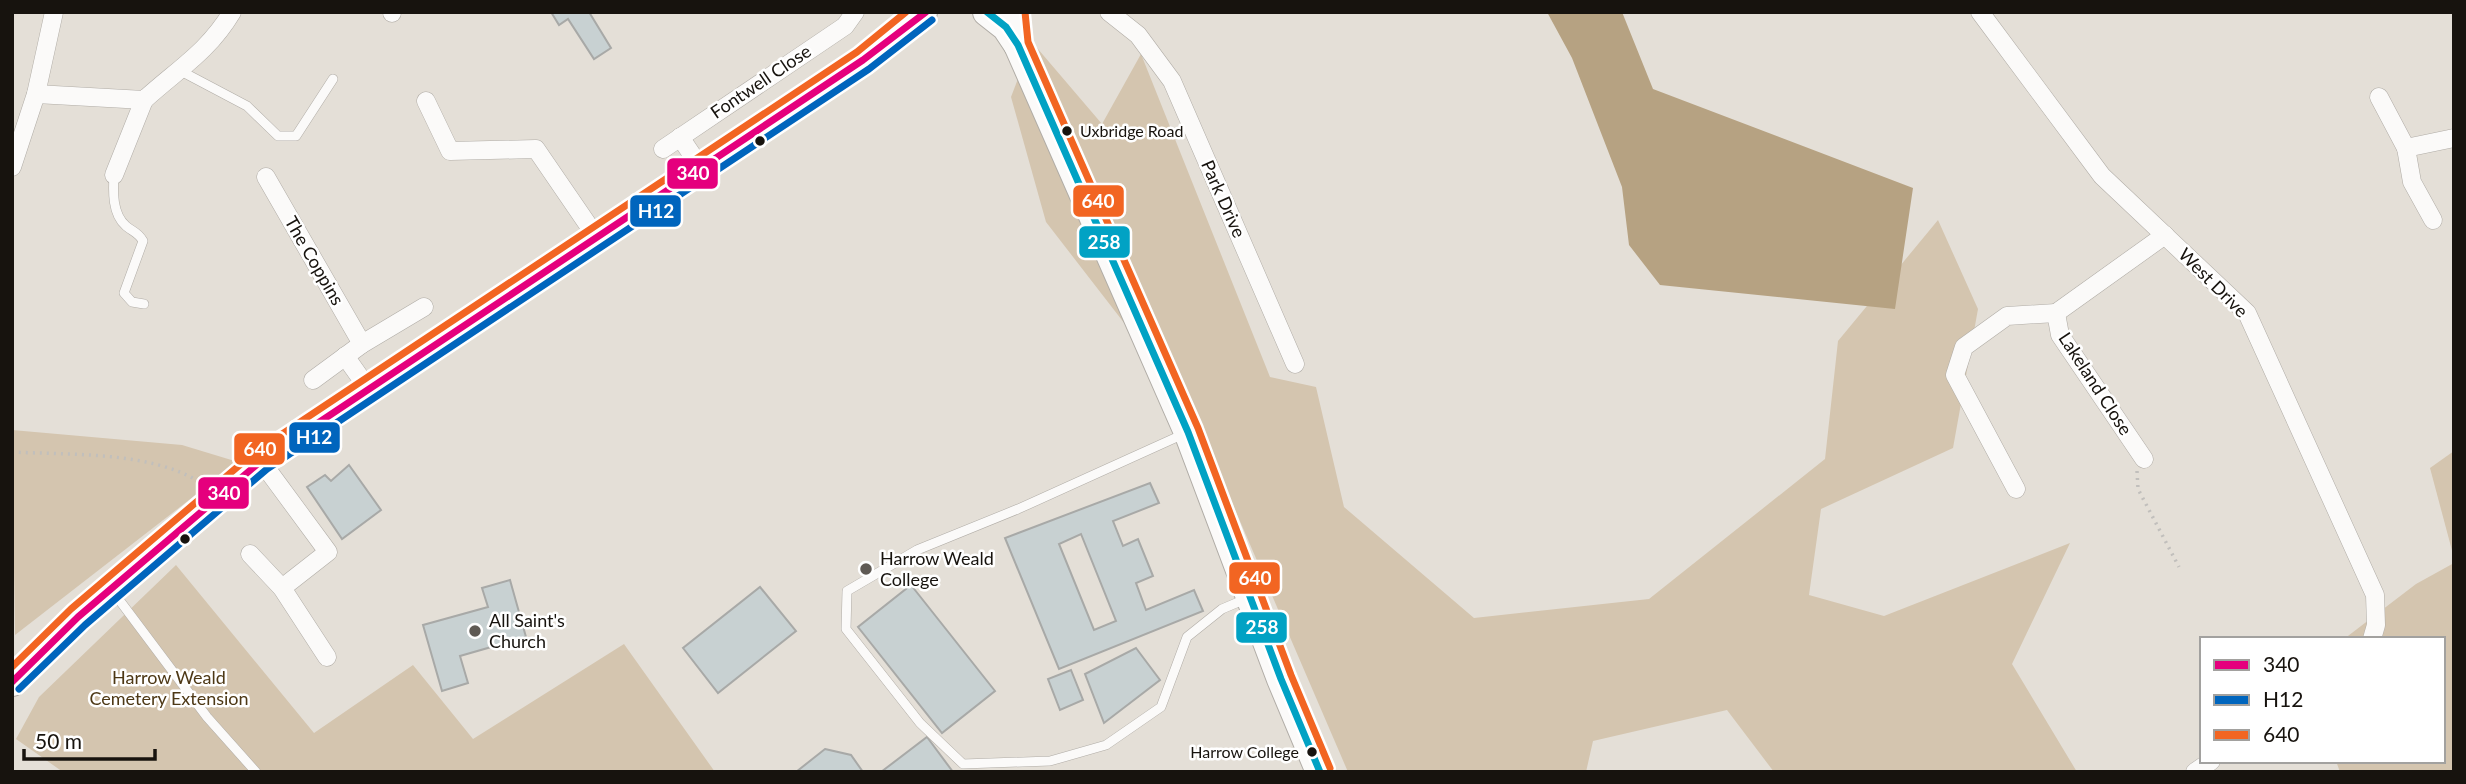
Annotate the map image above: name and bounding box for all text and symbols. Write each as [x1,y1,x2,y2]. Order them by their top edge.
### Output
street label: Fontwell Close [706,40,815,123]
place label: Uxbridge Road [1080,121,1183,140]
marker: Uxbridge Road [1060,124,1074,138]
unlabelled marker [753,134,767,148]
street label: Park Drive [1197,156,1251,241]
line badge: 340 [666,157,719,190]
text: 340 [676,161,710,184]
line badge: 640 [1072,184,1125,218]
text: 640 [1081,189,1115,212]
line badge: H12 [629,194,682,228]
text: H12 [638,199,674,222]
street label: The Coppins [281,212,349,309]
line badge: 258 [1078,225,1131,259]
text: 258 [1087,230,1121,253]
street label: West Drive [2174,243,2253,322]
street label: Lakeland Close [2054,328,2137,439]
line badge: H12 [288,421,341,454]
text: H12 [296,425,332,448]
line badge: 640 [233,432,286,466]
text: 640 [243,437,277,460]
line badge: 340 [197,476,250,510]
text: 340 [207,481,241,504]
unlabelled marker [178,532,192,546]
place label: Harrow Weald College [880,547,994,590]
marker: Harrow Weald College [858,561,874,577]
line badge: 640 [1228,561,1281,595]
text: 640 [1238,566,1272,589]
place label: All Saint's Church [489,609,565,652]
line badge: 258 [1235,611,1288,644]
text: 258 [1245,615,1279,638]
marker: All Saint's Church [467,623,483,639]
legend [2200,637,2445,763]
text: 340 [2263,651,2300,676]
park label: Harrow Weald Cemetery Extension [89,666,249,709]
text: H12 [2263,686,2303,711]
scale bar [24,718,156,762]
text: 640 [2263,721,2300,746]
text: 50 m [35,728,82,753]
place label: Harrow College [1190,742,1299,761]
marker: Harrow College [1305,745,1319,759]

